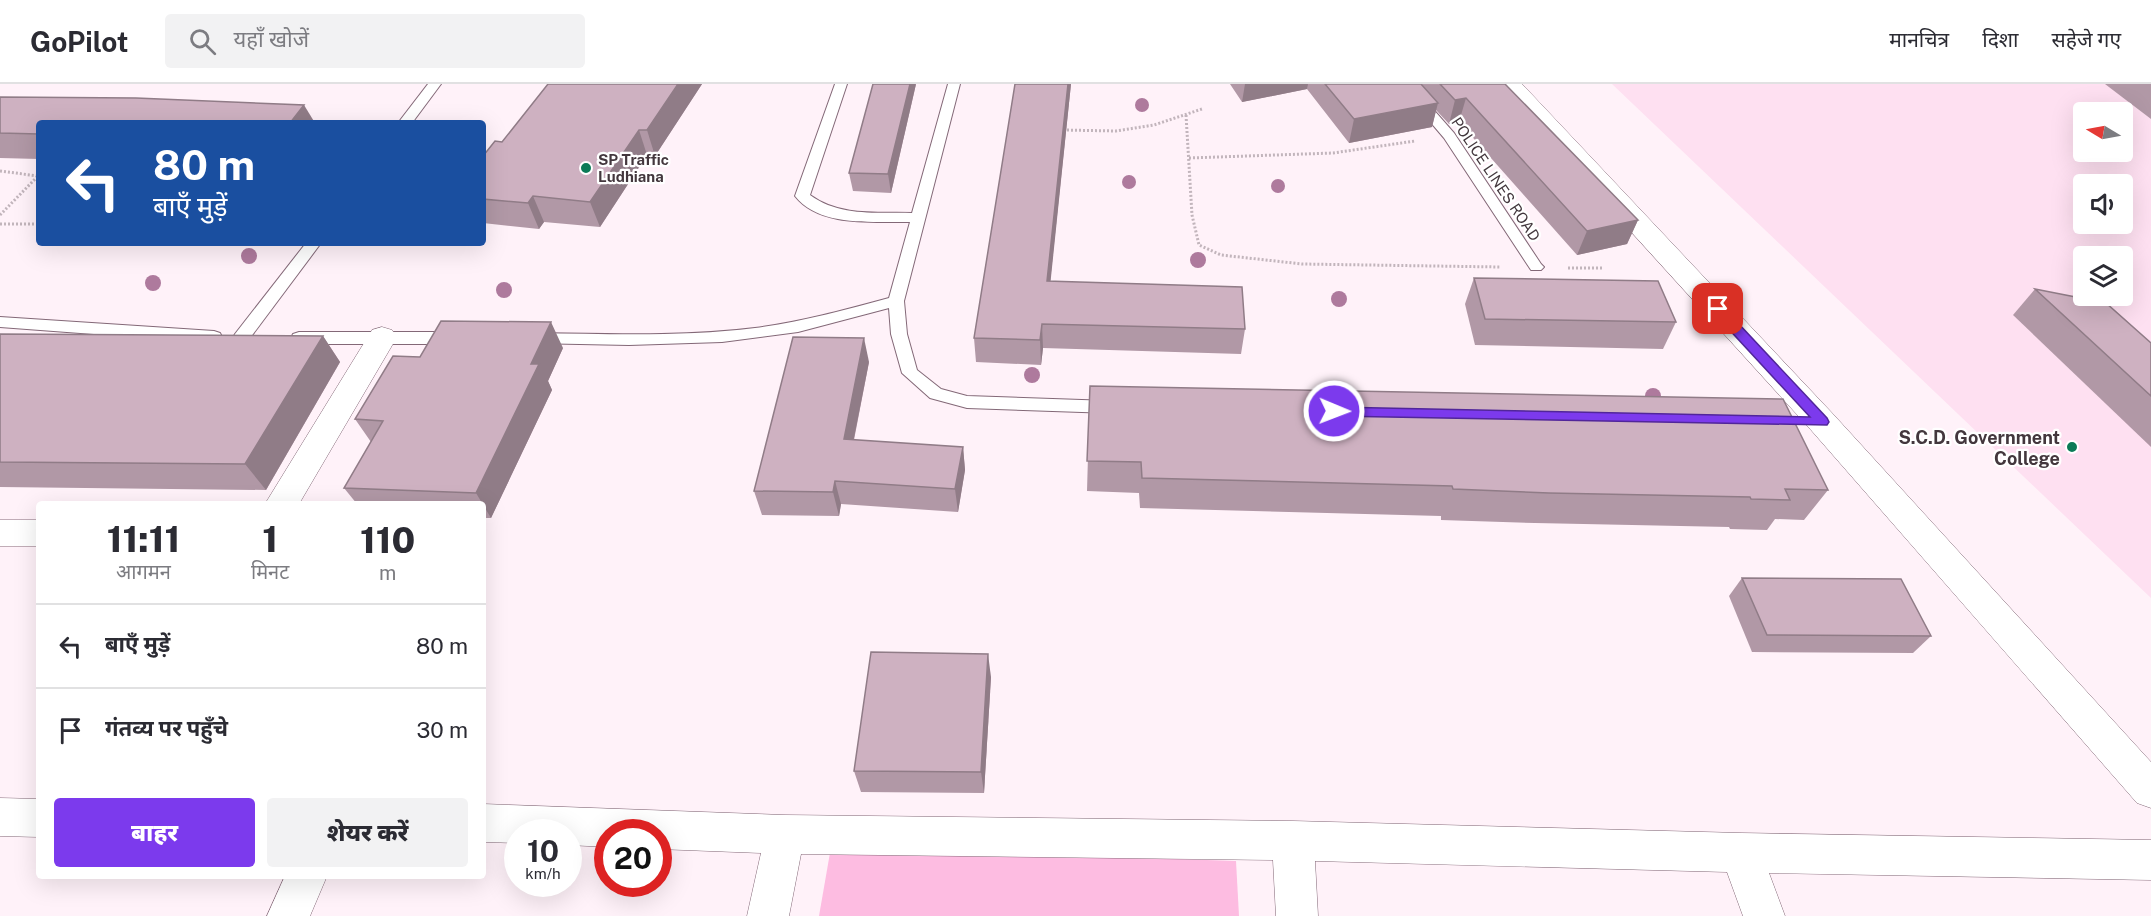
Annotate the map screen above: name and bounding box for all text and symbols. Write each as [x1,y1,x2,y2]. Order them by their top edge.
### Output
search box [165,14,585,68]
text: GoPilot [30,25,129,58]
icon: search [186,25,219,58]
text: यहाँ खोजें [234,26,309,52]
text: मानचित्र [1889,27,1949,52]
text: दिशा [1982,27,2019,52]
text: सहेजे गए [2052,27,2121,52]
north arrow [2073,102,2133,162]
map controls [2073,102,2133,306]
street label: POLICE LINES ROAD [1448,114,1544,244]
text: 80 m [153,140,255,189]
icon: left [54,144,132,222]
place label: SP Traffic Ludhiana [598,151,669,185]
marker: SP Traffic Ludhiana [579,161,593,175]
button: sound [2073,174,2133,234]
text: बाएँ मुड़ें [153,190,228,222]
button: layers [2073,246,2133,306]
pin [1692,283,1743,334]
icon: arrive [1701,292,1734,325]
position arrow [1302,379,1366,443]
place label: S.C.D. Government College [1899,427,2060,469]
marker: S.C.D. Government College [2065,440,2079,454]
text: 11:11 [107,518,180,560]
text: 1 [262,518,278,560]
text: 110 [360,519,415,561]
text: आगमन [116,560,171,584]
text: मिनट [251,560,289,584]
text: m [379,561,396,585]
icon: left [54,630,87,663]
text: बाएँ मुड़ें [105,631,170,657]
text: 80 m [416,633,468,659]
icon: arrive [54,714,87,747]
text: गंतव्य पर पहुँचे [105,715,228,741]
text: 30 m [416,717,468,743]
button: बाहर [54,798,255,867]
button: शेयर करें [267,798,468,867]
speed limit sign: 20 [594,819,672,897]
text: 10 [527,833,559,869]
text: km/h [525,865,561,882]

